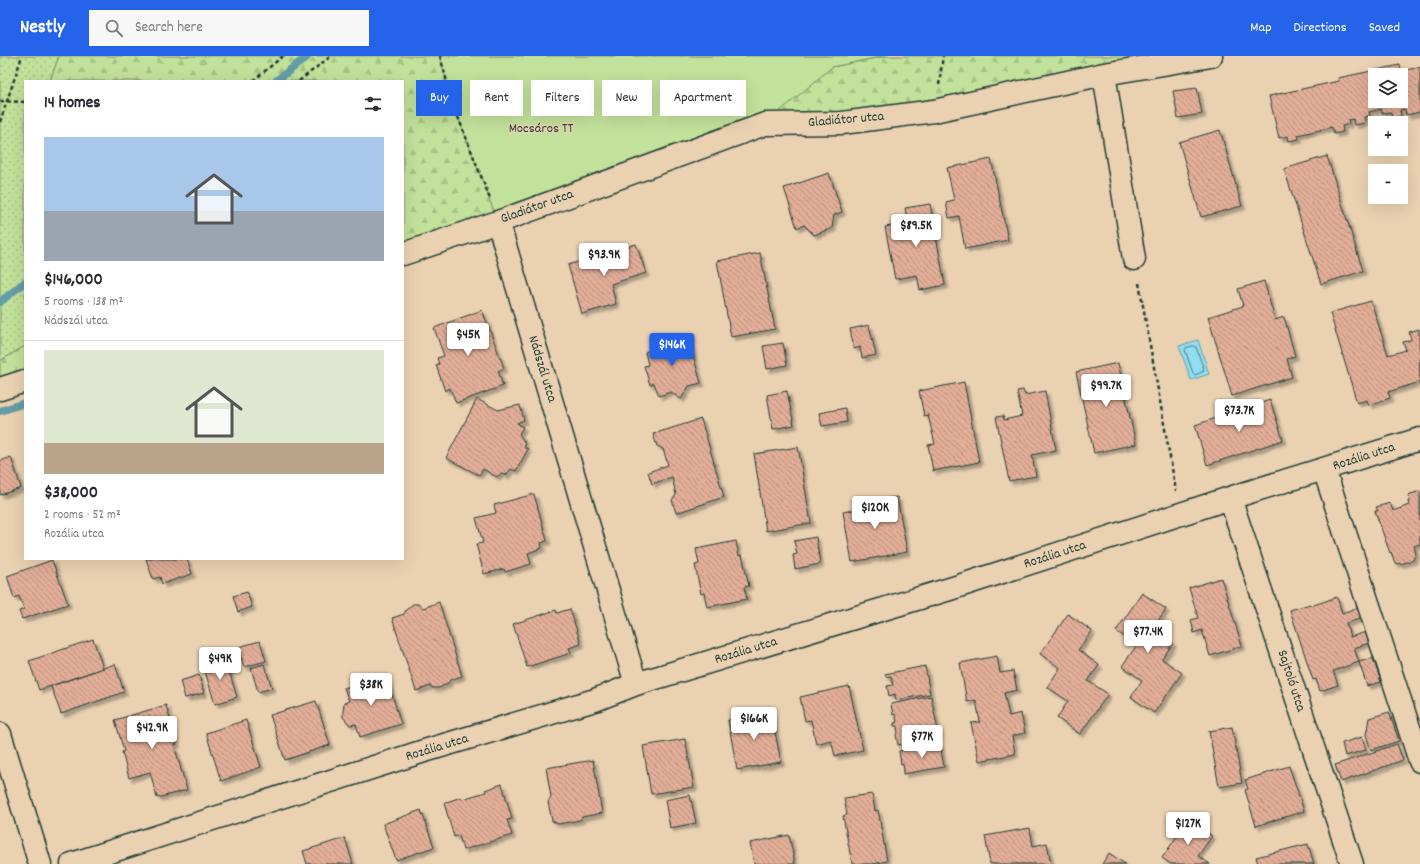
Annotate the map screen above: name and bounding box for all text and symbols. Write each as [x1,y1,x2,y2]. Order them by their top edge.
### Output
search box [89,10,369,46]
text: Nestly [20,15,65,42]
icon: search [103,17,125,39]
text: Search here [135,17,203,39]
text: Map [1250,18,1272,38]
text: Directions [1294,18,1347,38]
text: Saved [1369,18,1400,38]
map controls [1368,68,1408,204]
button: layers [1368,68,1408,108]
chip: Buy [416,80,462,116]
chip: Rent [470,80,523,116]
chip: Filters [531,80,594,116]
chip: New [602,80,652,116]
chip: Apartment [660,80,746,116]
text: 14 homes [44,92,100,116]
icon: filters [362,93,384,115]
street label: Gladiátor utca [807,107,885,133]
button: + [1368,116,1408,156]
park label: Mocsáros TT [509,119,574,139]
icon: home [178,163,250,235]
button: − [1368,164,1408,204]
street label: Gladiátor utca [498,184,577,229]
pin: $89.5K [883,214,949,248]
text: $89.5K [900,217,932,236]
pin: $93.9K [571,243,637,277]
text: $93.9K [588,246,620,265]
text: $146,000 [44,269,103,293]
text: 5 rooms · 138 m² [44,293,123,312]
text: Nádszál utca [44,312,108,331]
pin: $45K [444,323,492,357]
text: $45K [456,326,480,345]
street label: Nádszál utca [522,333,562,405]
pin: $146K [644,333,700,367]
text: $146K [658,336,686,355]
pin: $99.7K [1073,374,1139,408]
icon: home [178,376,250,448]
text: $99.7K [1090,377,1122,396]
pin: $73.7K [1206,399,1272,433]
text: $73.7K [1224,402,1254,421]
street label: Rozália utca [1330,437,1398,476]
text: $38,000 [44,482,98,506]
pin: $120K [847,496,903,530]
text: $120K [861,499,889,518]
text: 2 rooms · 52 m² [44,506,121,525]
text: Rozália utca [44,525,104,544]
street label: Rozália utca [1021,535,1089,574]
pin: $77.4K [1115,620,1181,654]
text: $77.4K [1133,623,1163,642]
street label: Rozália utca [712,632,780,670]
pin: $49K [196,647,244,681]
street label: Sajtoló utca [1272,647,1311,715]
text: $49K [208,650,232,669]
pin: $38K [347,673,395,707]
text: $38K [359,676,383,695]
pin: $166K [726,707,782,741]
text: $166K [740,710,768,729]
pin: $42.9K [119,716,185,750]
text: $42.9K [136,719,168,738]
pin: $77K [898,725,946,759]
text: $77K [911,728,933,747]
street label: Rozália utca [403,729,471,767]
pin: $127K [1160,812,1216,846]
text: $127K [1175,815,1201,834]

